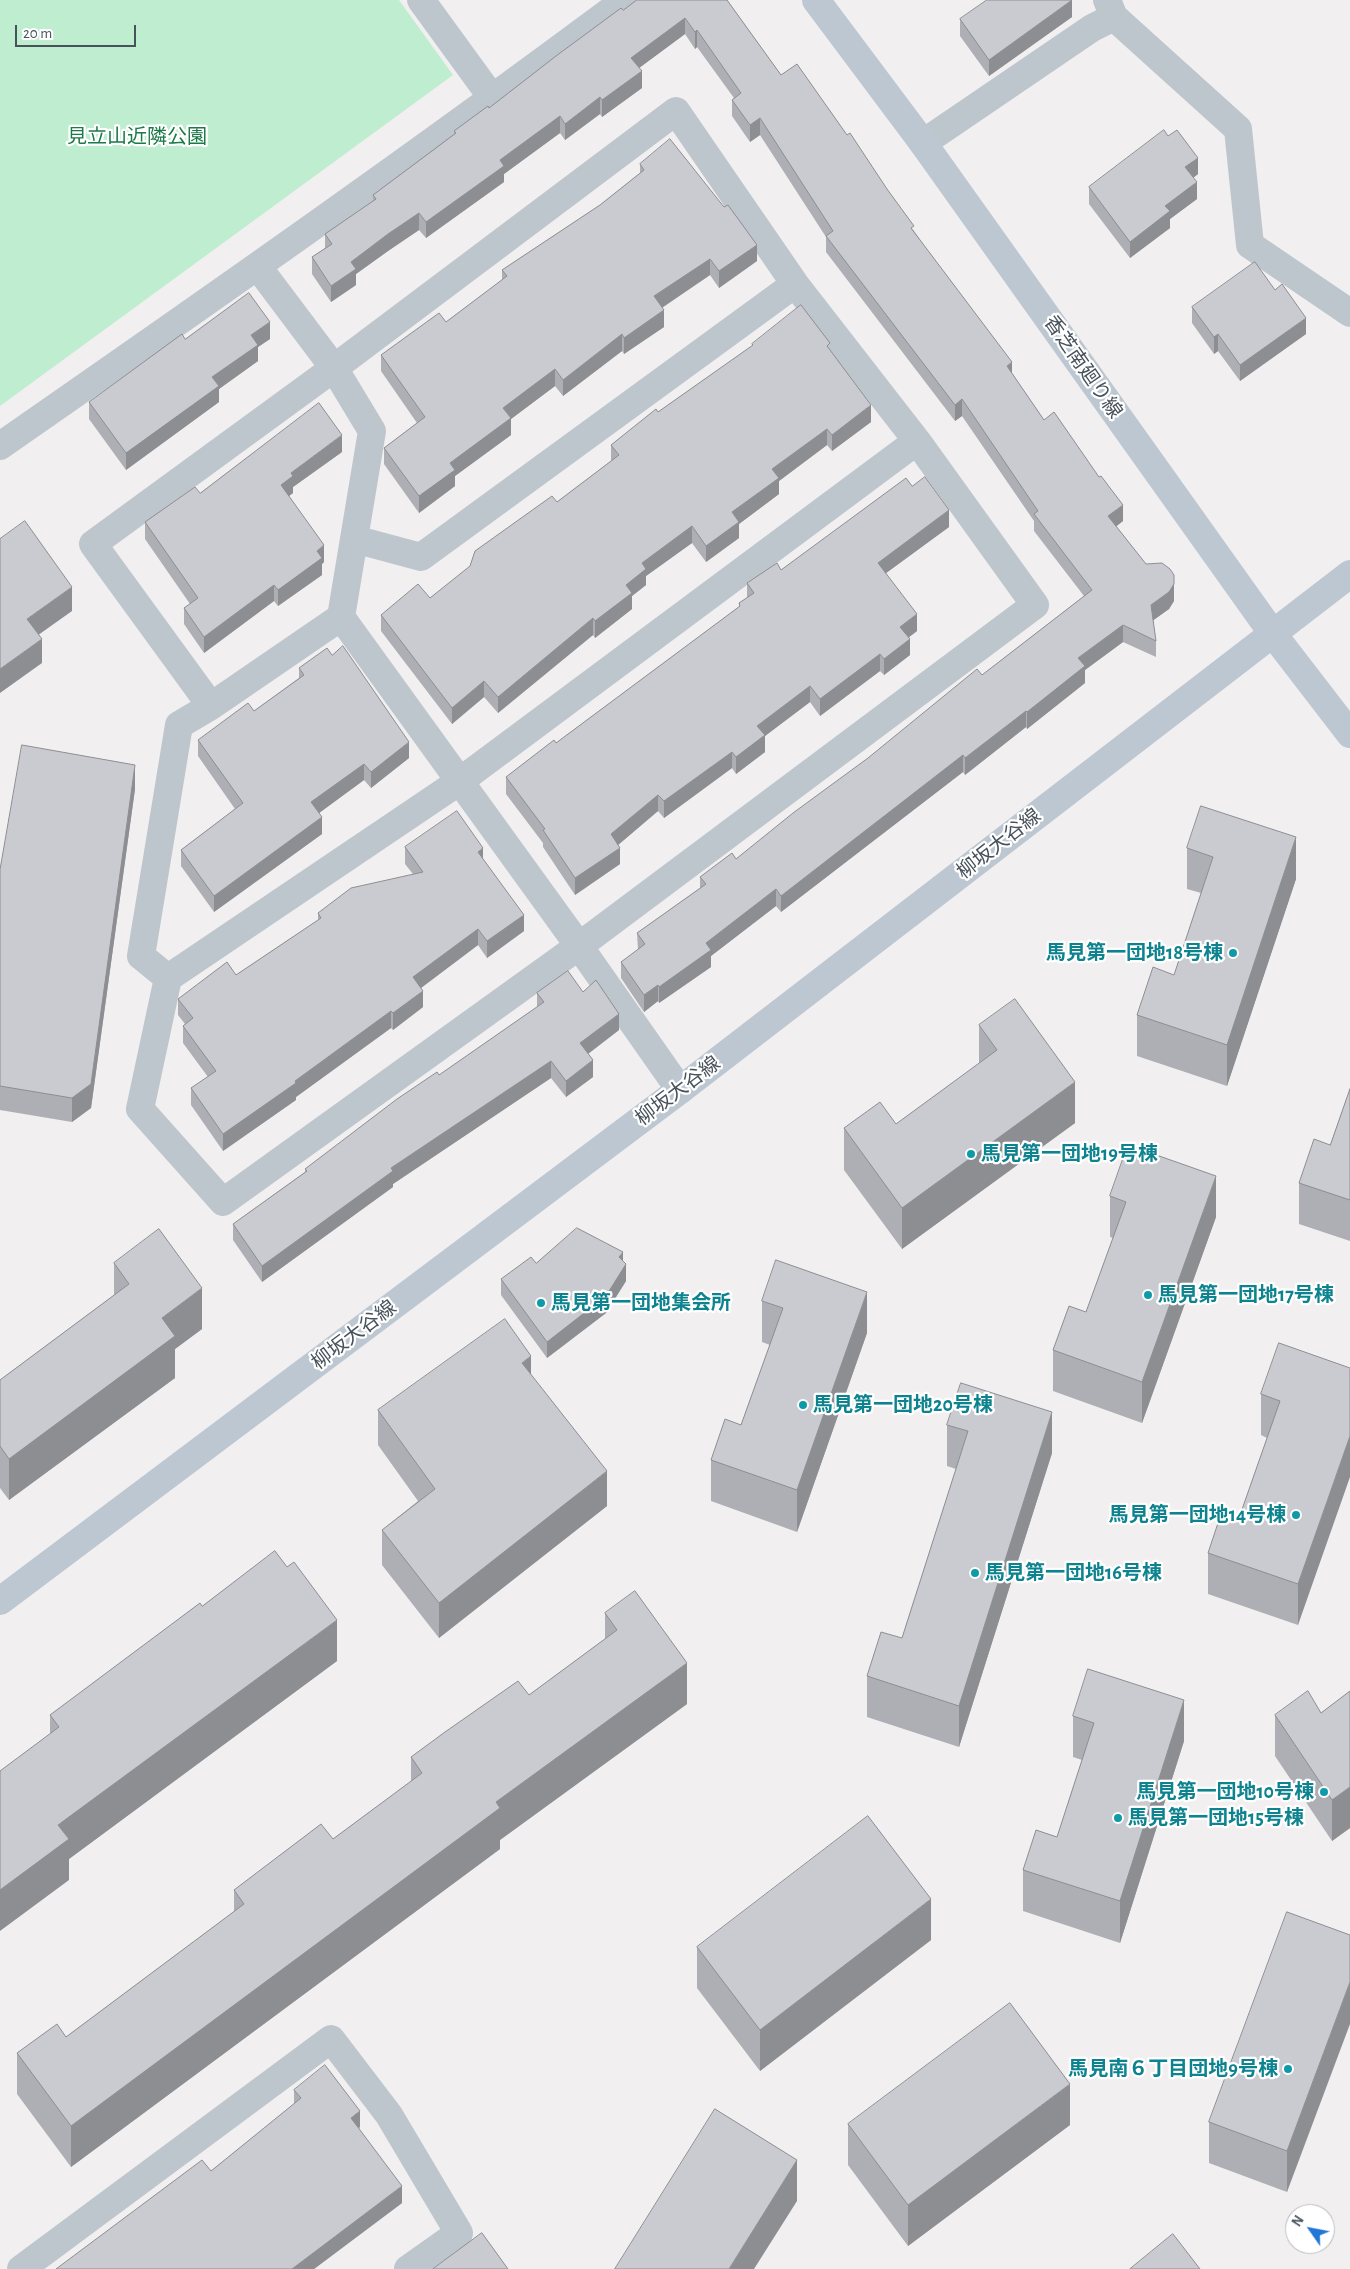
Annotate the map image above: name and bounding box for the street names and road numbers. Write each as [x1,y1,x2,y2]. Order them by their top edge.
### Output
street label: 香芝南廻り線 [1039,311,1127,423]
street label: 柳坂大谷線 [952,804,1046,884]
street label: 柳坂大谷線 [631,1051,725,1131]
street label: 柳坂大谷線 [307,1295,401,1375]

